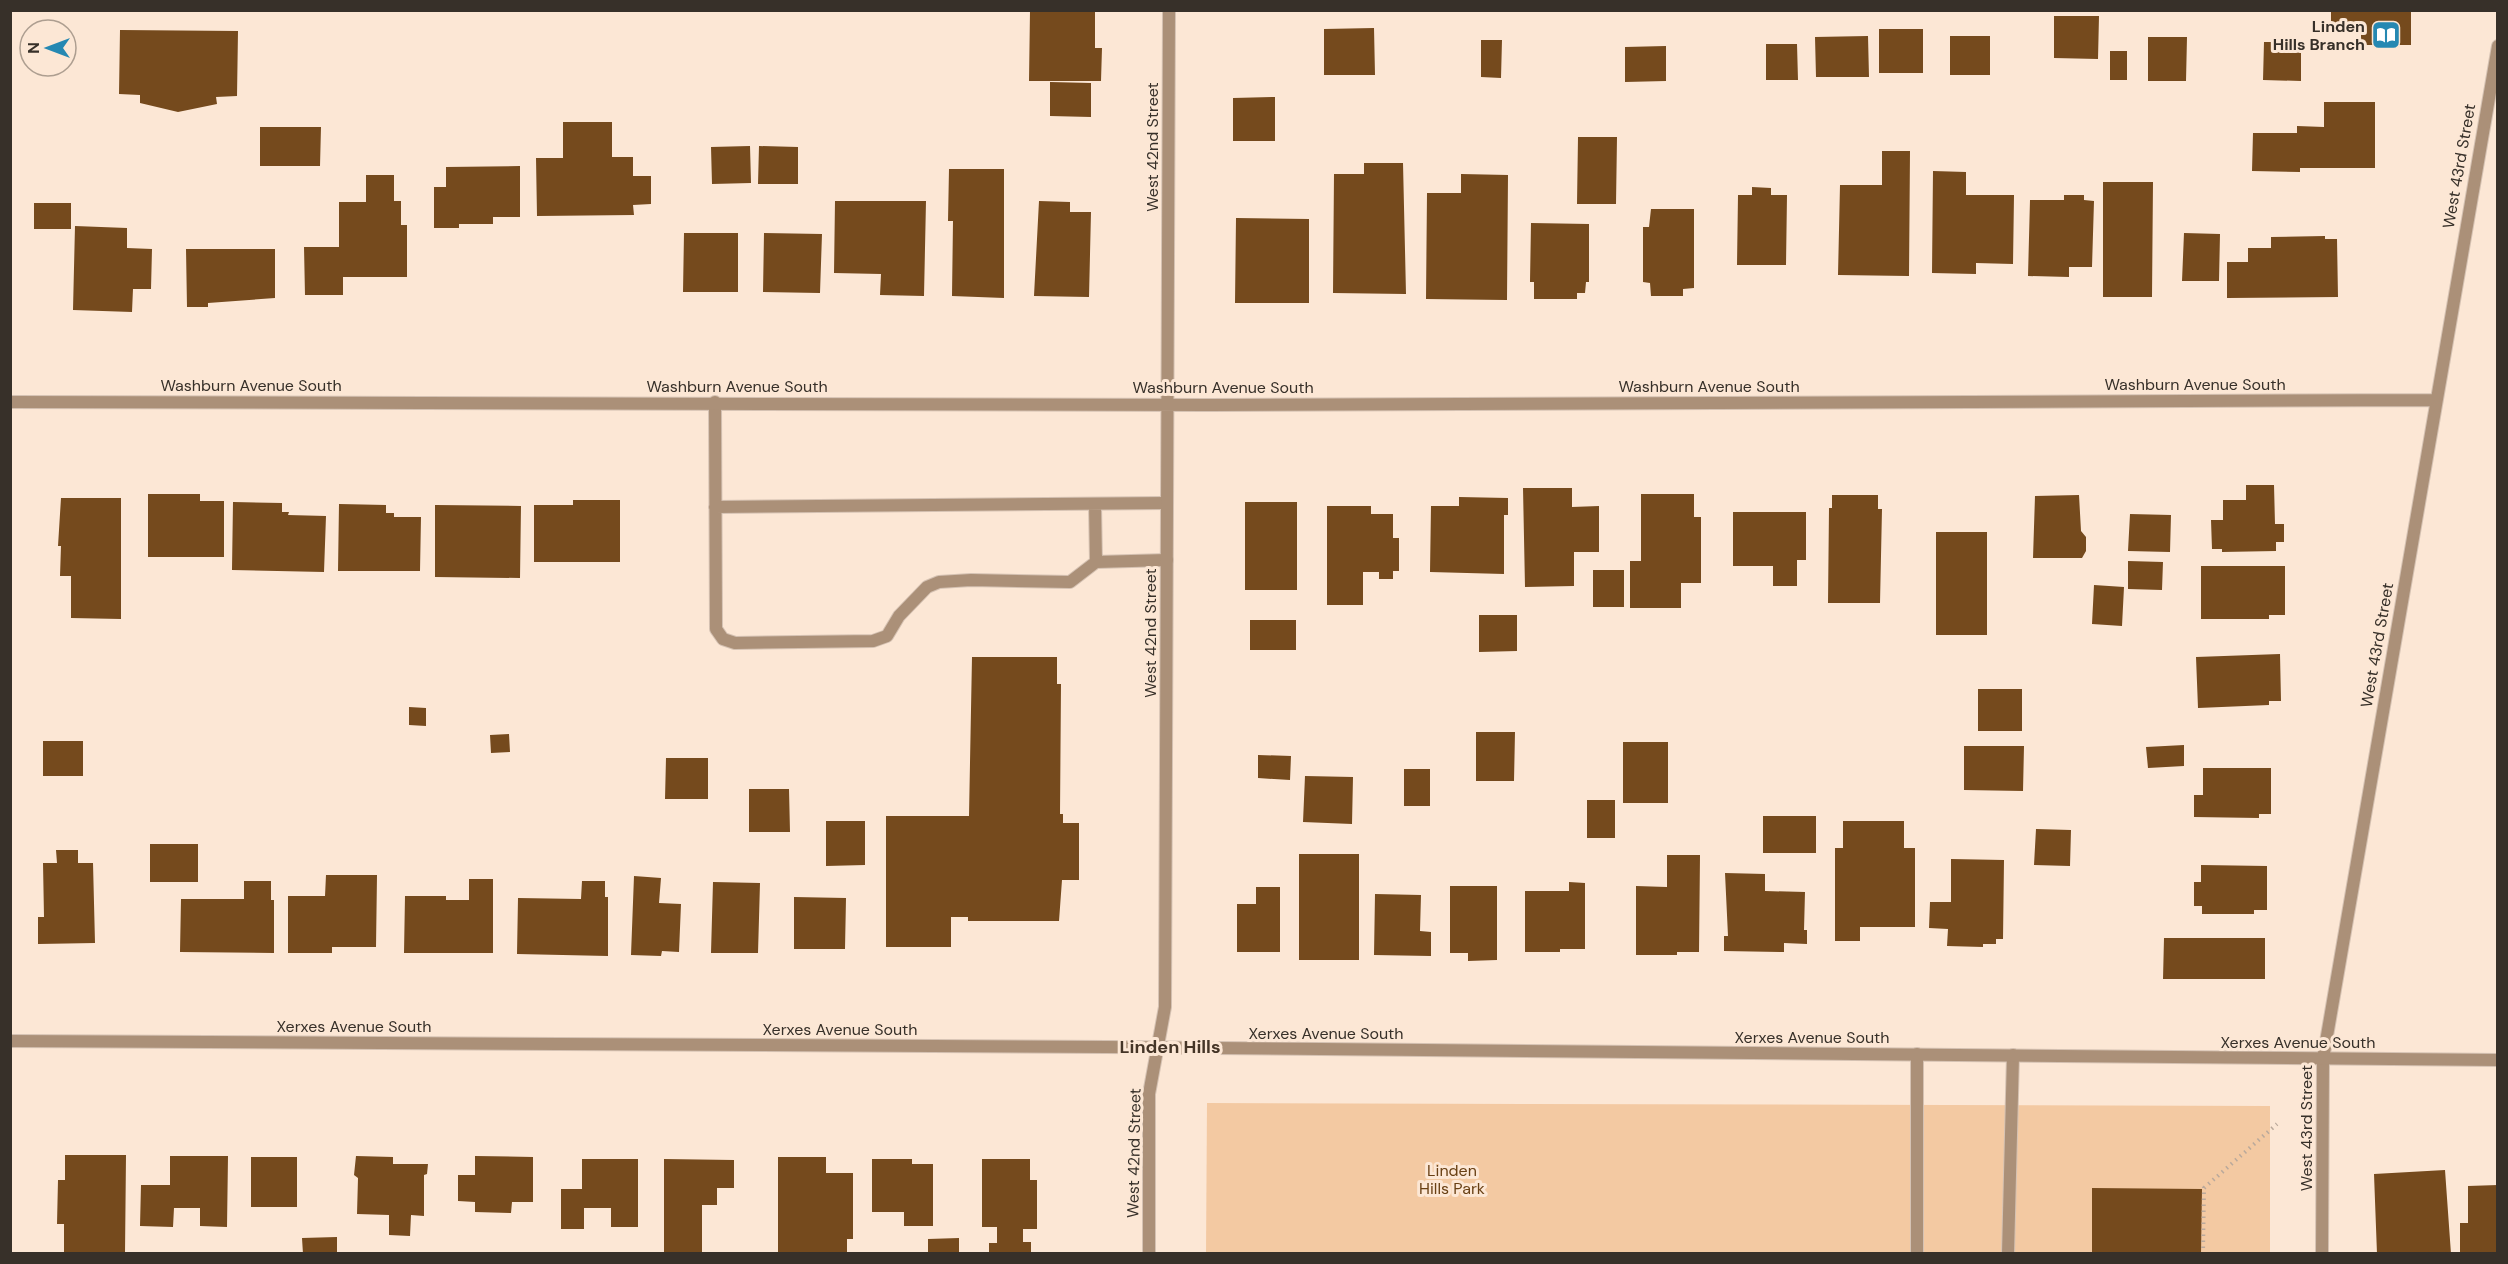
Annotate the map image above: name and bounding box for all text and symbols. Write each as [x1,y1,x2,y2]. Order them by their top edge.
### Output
place label: Linden Hills Branch [2273,16,2365,55]
north arrow [18,18,78,78]
library icon: Linden Hills Branch [2370,19,2402,51]
text: N [23,42,44,54]
street label: West 42nd Street [1142,82,1163,212]
street label: West 43rd Street [2438,102,2480,230]
street label: Washburn Avenue South [2104,374,2286,395]
street label: Washburn Avenue South [160,375,342,396]
street label: Washburn Avenue South [646,376,828,397]
street label: Washburn Avenue South [1618,376,1800,397]
street label: Washburn Avenue South [1132,377,1314,398]
street label: West 42nd Street [1140,568,1161,698]
street label: West 43rd Street [2356,581,2398,709]
street label: Xerxes Avenue South [276,1016,432,1037]
street label: Xerxes Avenue South [762,1019,918,1040]
street label: Xerxes Avenue South [1248,1023,1404,1044]
street label: Xerxes Avenue South [1734,1027,1890,1048]
street label: Xerxes Avenue South [2220,1032,2376,1053]
district label: Linden Hills [1119,1035,1221,1059]
street label: West 43rd Street [2296,1065,2317,1191]
street label: West 42nd Street [1122,1088,1146,1218]
park label: Linden Hills Park [1419,1160,1485,1199]

